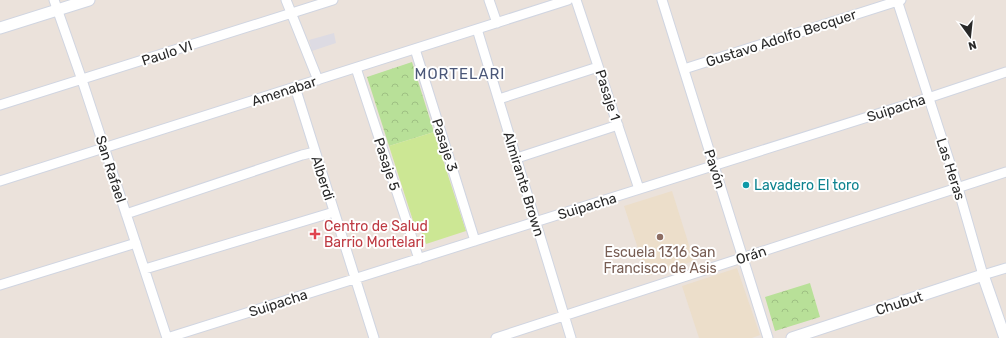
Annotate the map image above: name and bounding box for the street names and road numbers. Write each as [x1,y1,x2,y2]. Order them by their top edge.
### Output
street label: Gustavo Adolfo Becquer [704,6,859,71]
street label: Paulo VI [140,37,195,70]
street label: Pasaje 1 [591,68,624,123]
street label: Amenabar [250,73,319,110]
street label: Suipacha [865,91,928,126]
street label: Pasaje 3 [428,116,461,174]
street label: Almirante Brown [499,130,548,239]
street label: San Rafael [92,134,129,205]
street label: Pasaje 5 [370,136,403,193]
street label: Las Heras [933,136,969,202]
street label: Pavón [700,147,729,191]
street label: Alberdi [307,154,338,203]
street label: Suipacha [556,189,619,223]
street label: Orán [734,243,768,268]
street label: Suipacha [247,286,310,321]
street label: Chubut [873,288,925,319]

